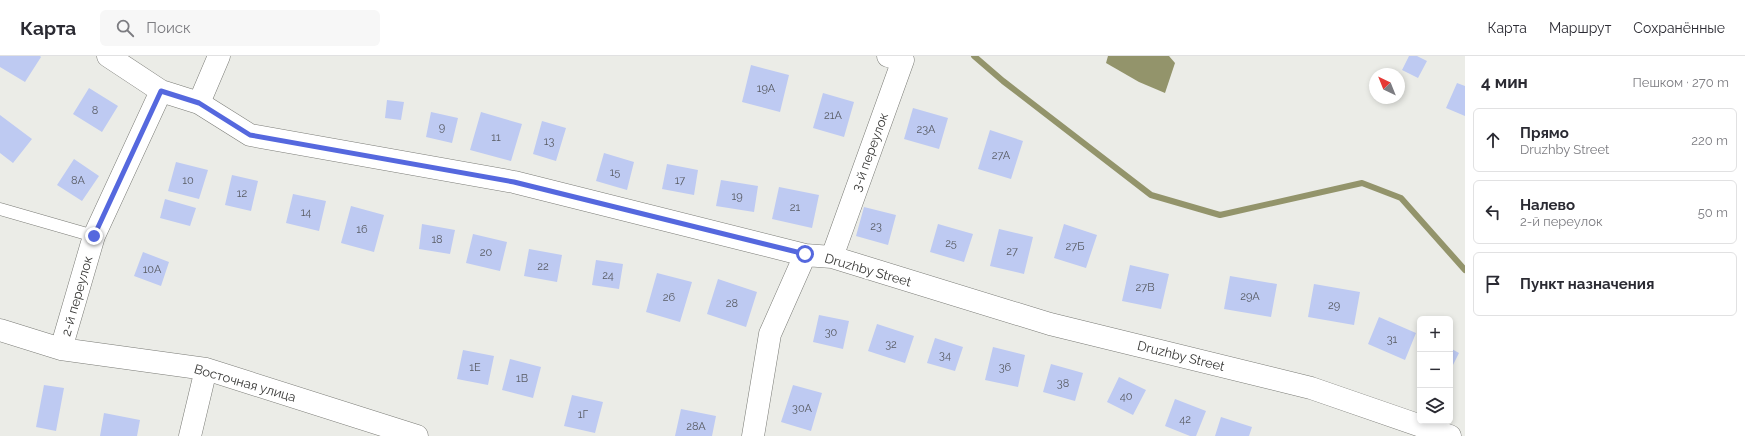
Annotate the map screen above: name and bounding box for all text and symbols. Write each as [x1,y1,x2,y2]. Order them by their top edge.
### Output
search box [100,10,380,46]
text: Карта [20,17,76,39]
icon: search [114,17,136,39]
text: Поиск [146,19,191,37]
text: Карта [1488,20,1527,36]
text: Маршрут [1549,20,1611,36]
text: Сохранённые [1633,20,1725,36]
north arrow [1369,68,1405,104]
text: 4 мин [1481,72,1528,92]
text: Пешком · 270 m [1632,75,1729,90]
house number: 19А [757,82,776,95]
house number: 8 [92,104,98,117]
house number: 21А [824,109,843,122]
street label: 3-й переулок [849,110,891,194]
house number: 9 [439,121,445,134]
house number: 23А [916,123,936,136]
text: Прямо [1520,124,1569,142]
icon: ahead [1482,129,1504,151]
house number: 11 [491,131,501,144]
text: 220 m [1691,133,1728,148]
house number: 13 [544,135,554,148]
text: Druzhby Street [1520,142,1609,157]
house number: 27А [992,149,1011,162]
house number: 15 [610,166,620,179]
house number: 8А [71,174,85,187]
house number: 10 [182,174,194,187]
house number: 17 [675,174,685,187]
house number: 12 [237,187,247,200]
house number: 19 [731,190,743,203]
text: Налево [1520,196,1575,214]
house number: 21 [790,201,801,214]
icon: left [1482,201,1504,223]
text: 50 m [1698,205,1728,220]
house number: 14 [301,206,311,219]
text: 2-й переулок [1520,214,1603,229]
house number: 23 [870,220,882,233]
house number: 16 [356,223,368,236]
route end [85,227,103,245]
house number: 18 [431,233,443,246]
house number: 25 [945,237,957,250]
house number: 27Б [1066,240,1084,253]
route start [796,245,814,263]
house number: 27 [1006,245,1018,258]
house number: 20 [480,246,492,259]
street label: Druzhby Street [823,250,914,290]
street label: 2-й переулок [58,254,96,338]
house number: 22 [537,260,549,273]
house number: 10А [143,263,162,276]
house number: 24 [602,269,614,282]
icon: arrive [1482,273,1504,295]
text: Пункт назначения [1520,275,1654,293]
house number: 27В [1136,281,1154,294]
house number: 29А [1240,290,1260,303]
house number: 26 [663,291,676,304]
house number: 28 [726,297,738,310]
house number: 29 [1328,299,1340,312]
map controls [1417,316,1453,424]
button: + [1417,316,1453,352]
house number: 30 [825,326,838,339]
house number: 31 [1387,333,1398,346]
house number: 32 [885,338,897,351]
street label: Druzhby Street [1136,338,1227,374]
house number: 34 [939,349,951,362]
button: − [1417,352,1453,388]
street label: Восточная улица [192,361,298,405]
house number: 1Е [469,361,481,374]
house number: 36 [999,361,1012,374]
house number: 1В [516,372,528,385]
house number: 38 [1057,377,1069,390]
button: layers [1417,388,1453,424]
house number: 40 [1120,390,1133,403]
house number: 30А [792,402,812,415]
house number: 1Г [578,408,589,421]
house number: 42 [1179,413,1191,426]
house number: 28А [686,420,706,433]

